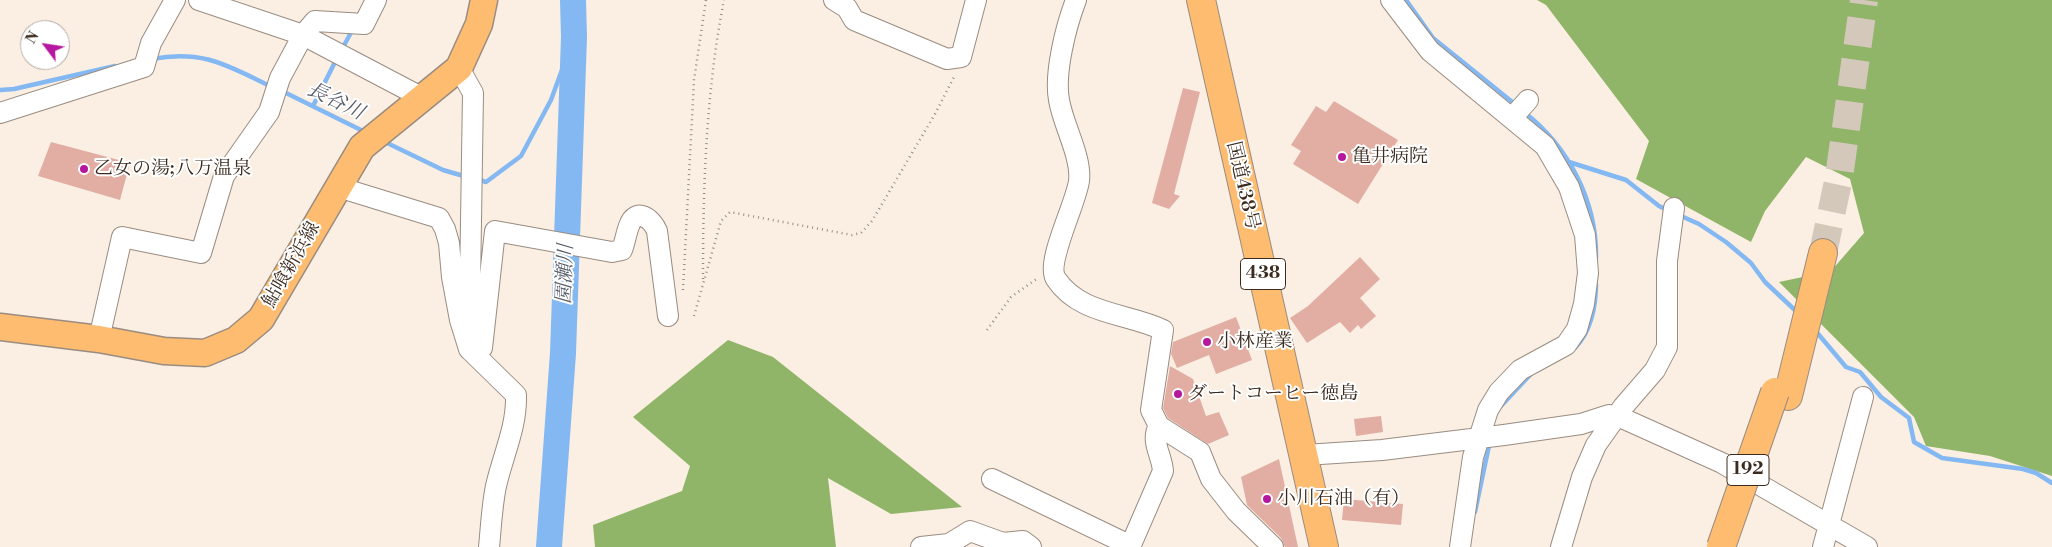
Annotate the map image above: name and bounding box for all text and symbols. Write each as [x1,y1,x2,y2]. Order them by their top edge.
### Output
north arrow [20,20,70,70]
text: N [22,28,44,47]
water label: 長谷川 [303,78,367,126]
street label: 国道438号 [1221,139,1263,233]
place label: 亀井病院 [1352,146,1428,168]
marker: 亀井病院 [1336,151,1348,163]
place label: 乙女の湯;八万温泉 [94,158,251,180]
marker: 乙女の湯;八万温泉 [78,163,90,175]
street label: 鮎喰新浜線 [258,218,326,312]
water label: 園瀬川 [553,244,579,304]
road number: 438 [1240,258,1286,290]
place label: 小林産業 [1217,331,1293,353]
marker: 小林産業 [1201,336,1213,348]
place label: ダートコーヒー徳島 [1188,383,1358,405]
marker: ダートコーヒー徳島 [1172,388,1184,400]
road number: 192 [1727,454,1769,486]
place label: 小川石油（有） [1277,488,1410,510]
marker: 小川石油（有） [1261,493,1273,505]

